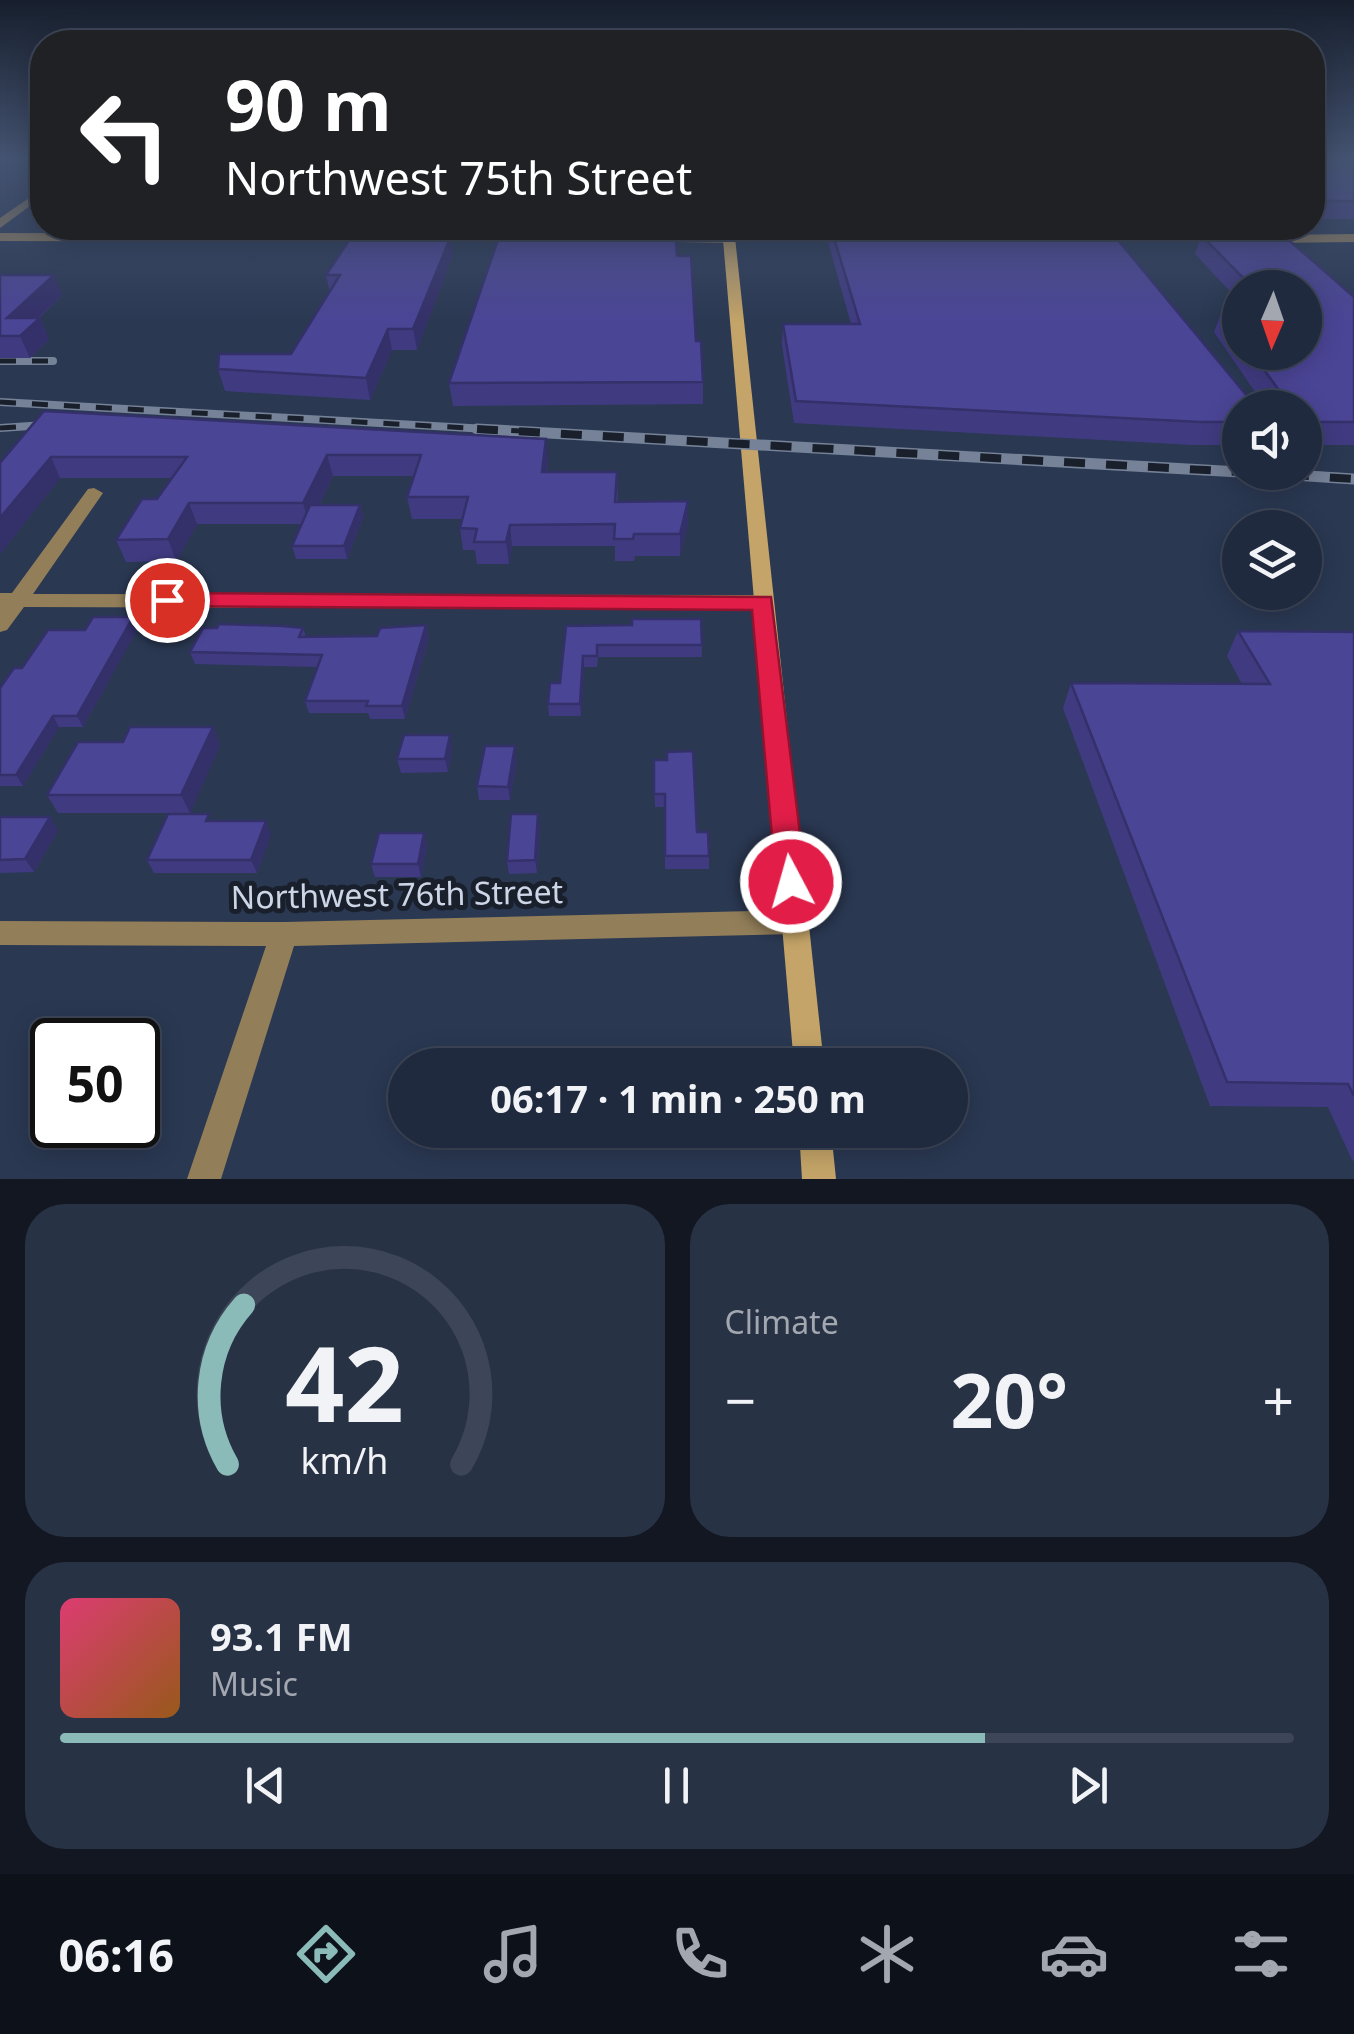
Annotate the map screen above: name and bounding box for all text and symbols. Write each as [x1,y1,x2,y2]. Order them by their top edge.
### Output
text: 90 m [225,56,392,152]
icon: left [60,70,190,200]
text: Northwest 75th Street [225,147,692,208]
north arrow [1222,270,1322,370]
map controls [1222,270,1322,610]
button: sound [1222,390,1322,490]
button: layers [1222,510,1322,610]
pin [125,558,210,643]
icon: arrive [140,573,195,628]
position arrow [739,830,843,934]
street label: Northwest 76th Street [231,869,563,918]
speed limit sign: 50 [30,1018,160,1148]
text: 06:17 · 1 min · 250 m [490,1072,866,1124]
text: Climate [725,1300,839,1343]
text: 42 [285,1311,404,1452]
text: 20° [950,1348,1068,1450]
text: − [725,1362,756,1437]
text: + [1263,1362,1294,1437]
text: km/h [301,1436,389,1484]
text: 93.1 FM [210,1610,352,1662]
text: Music [210,1662,298,1705]
icon: previous [238,1758,293,1813]
icon: pause [649,1758,704,1813]
icon: next [1061,1758,1116,1813]
icon: directions [291,1919,361,1989]
icon: music [478,1919,548,1989]
icon: phone [665,1919,735,1989]
icon: climate [852,1919,922,1989]
icon: car [1039,1919,1109,1989]
icon: filters [1226,1919,1296,1989]
text: 06:16 [58,1924,174,1985]

